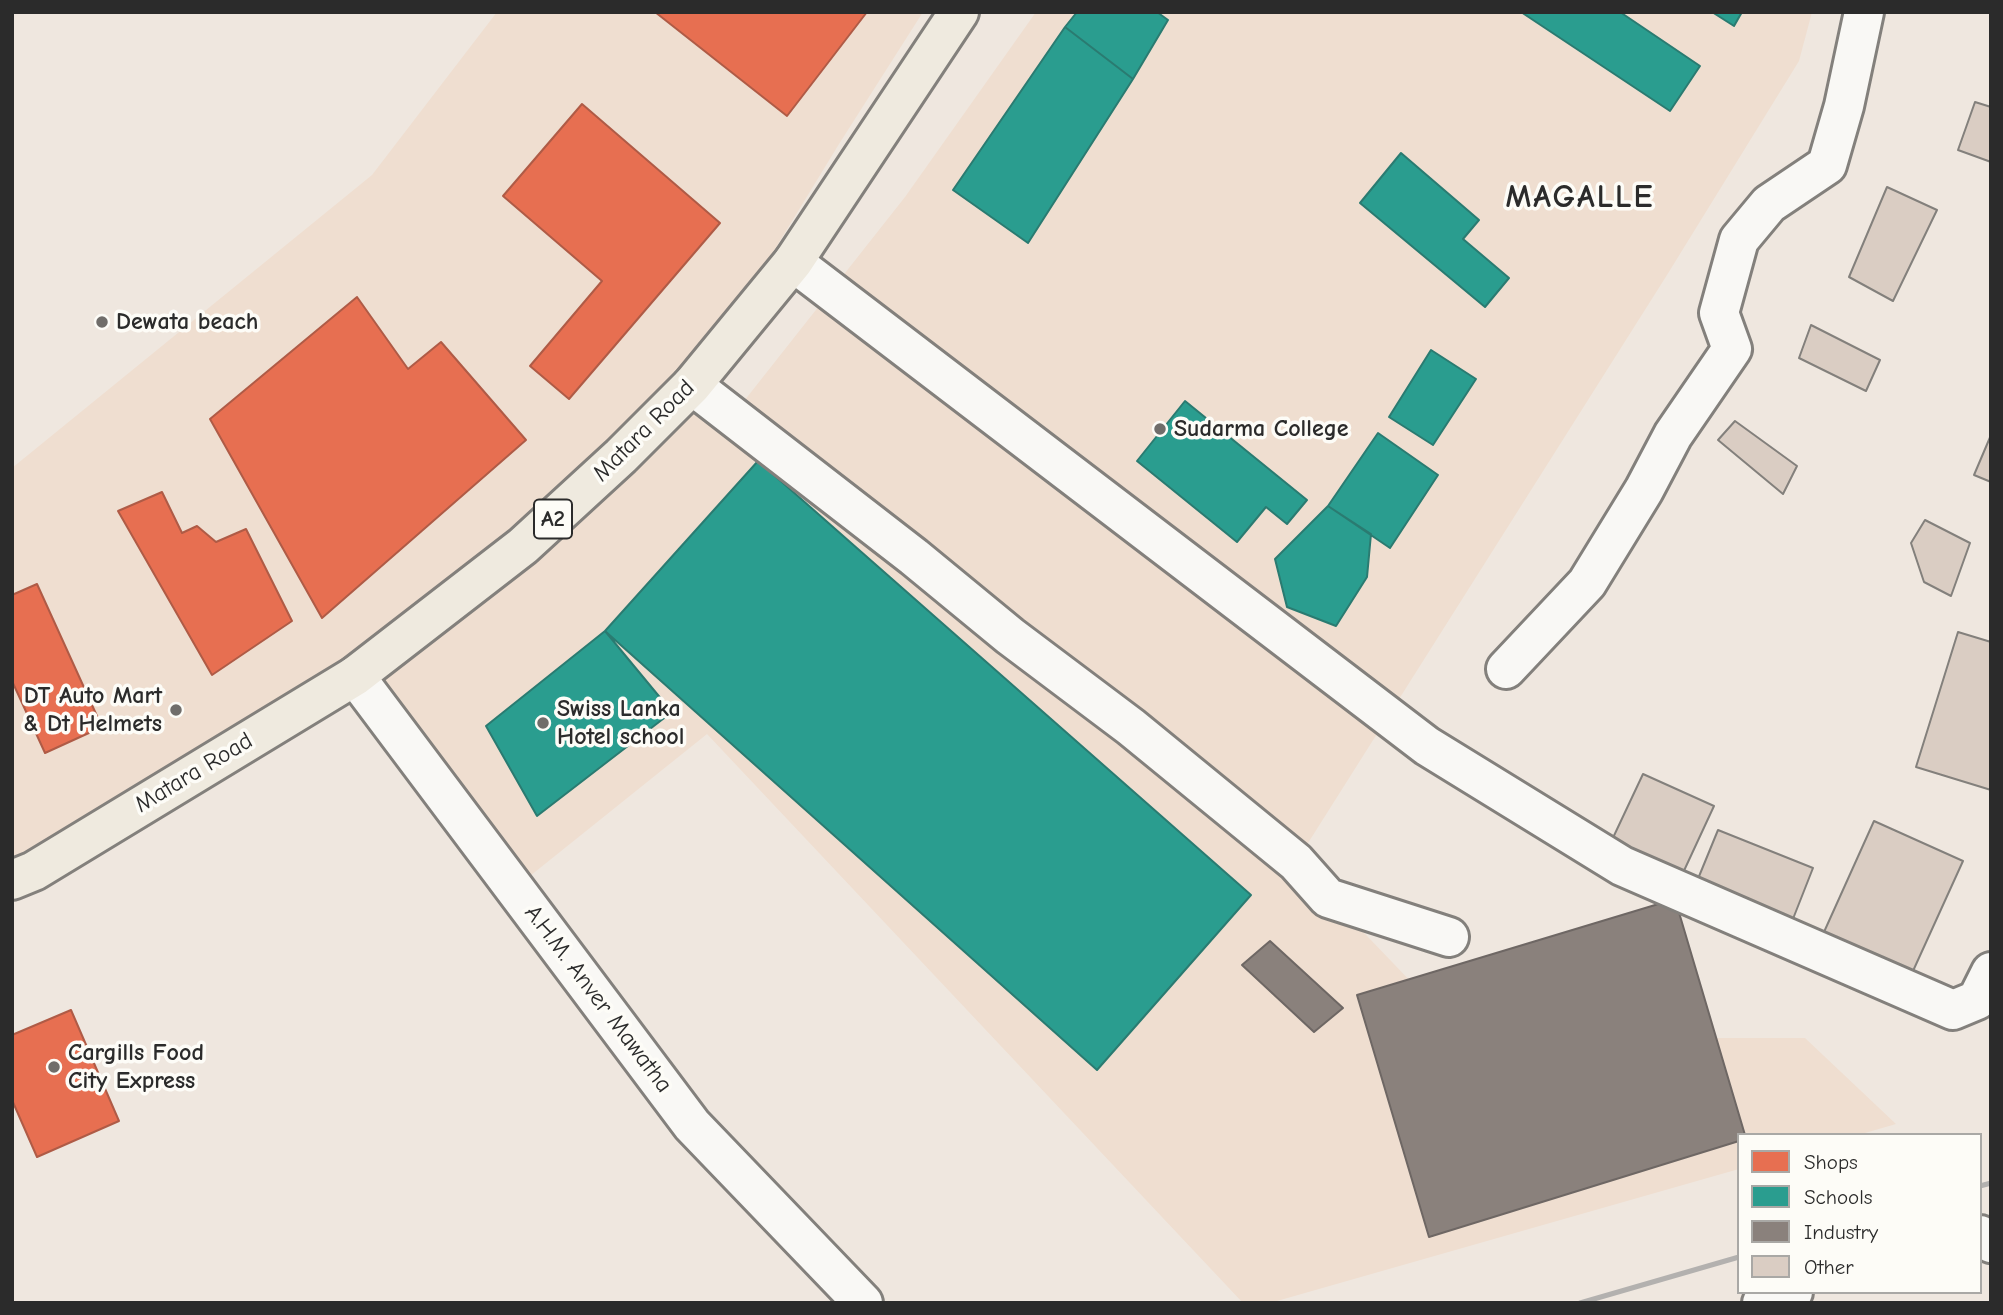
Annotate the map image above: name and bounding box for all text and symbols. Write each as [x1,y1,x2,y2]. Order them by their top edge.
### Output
district label: MAGALLE [1506,179,1654,217]
place label: Dewata beach [116,308,258,336]
marker: Dewata beach [94,314,110,330]
street label: Matara Road [587,374,701,488]
place label: Sudarma College [1174,415,1349,443]
marker: Sudarma College [1152,421,1168,437]
road number: A2 [534,499,572,538]
place label: DT Auto Mart & Dt Helmets [24,682,162,738]
place label: Swiss Lanka Hotel school [557,695,684,751]
marker: DT Auto Mart & Dt Helmets [168,702,184,718]
marker: Swiss Lanka Hotel school [535,715,551,731]
street label: Matara Road [130,727,258,819]
street label: A.H.M. Anver Mawatha [518,899,678,1099]
place label: Cargills Food City Express [68,1039,204,1095]
marker: Cargills Food City Express [46,1059,62,1075]
legend [1737,1133,1982,1294]
text: Shops [1804,1150,1858,1174]
text: Schools [1804,1185,1873,1209]
text: Industry [1804,1220,1878,1244]
text: Other [1804,1255,1854,1279]

